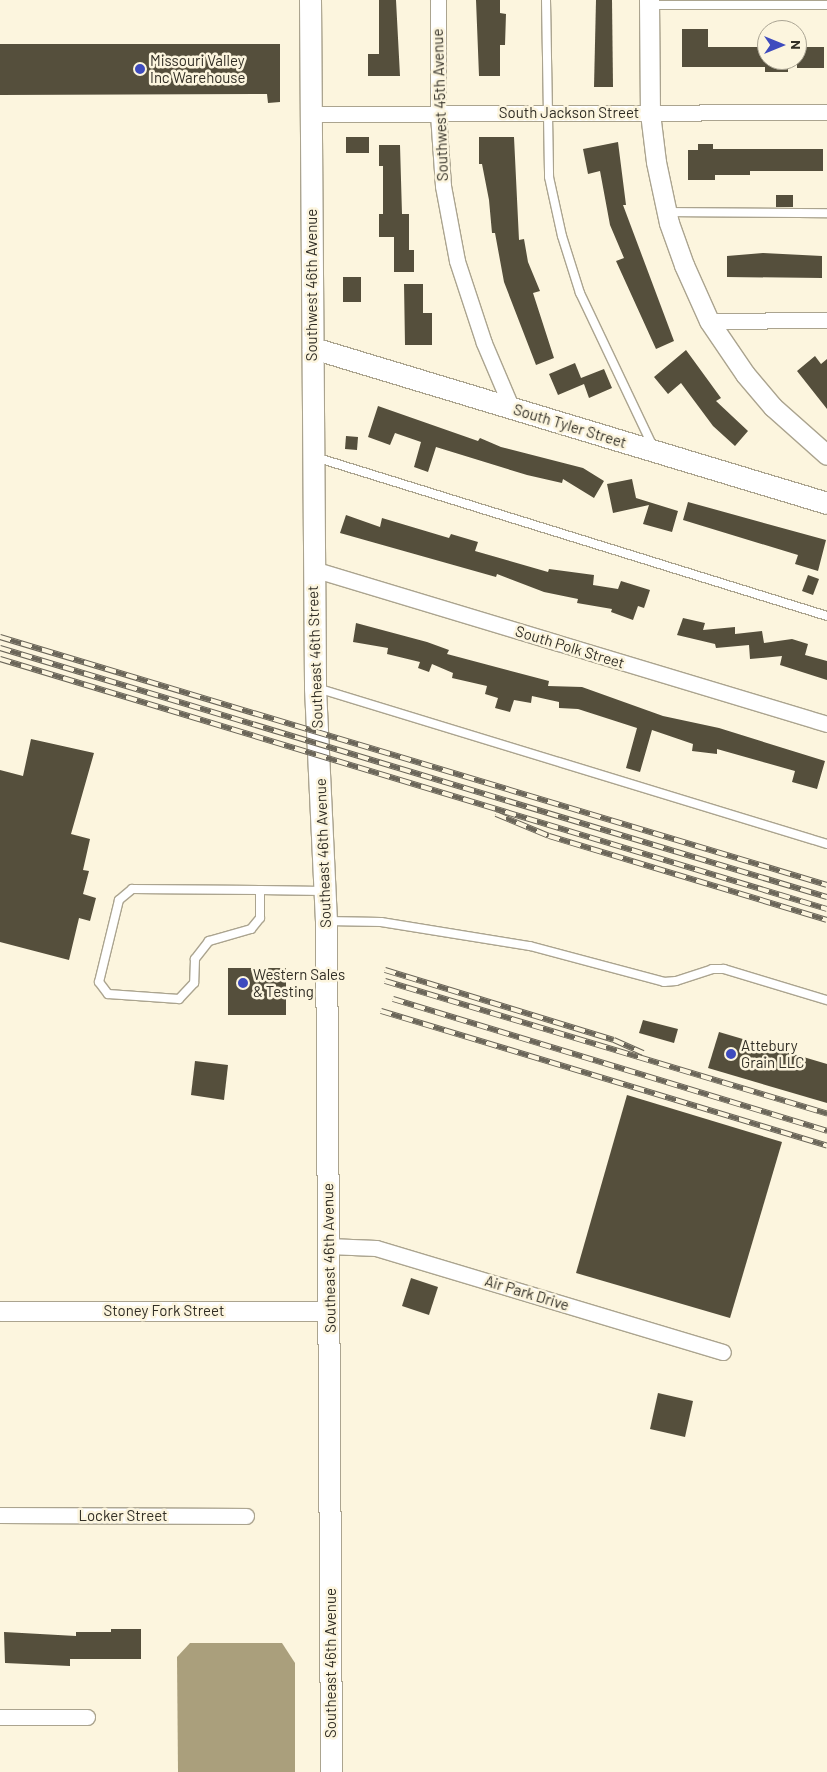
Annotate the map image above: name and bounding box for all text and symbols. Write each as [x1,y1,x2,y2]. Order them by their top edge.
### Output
north arrow [757,20,807,70]
street label: Southwest 45th Avenue [428,28,452,182]
text: N [788,40,805,50]
place label: Missouri Valley Inc Warehouse [150,51,246,86]
marker: Missouri Valley Inc Warehouse [134,63,146,75]
street label: South Jackson Street [499,104,639,122]
street label: Southwest 46th Avenue [303,209,321,361]
street label: South Tyler Street [511,400,629,452]
street label: Southeast 46th Street [304,585,326,729]
street label: South Polk Street [513,622,627,672]
street label: Southeast 46th Avenue [311,778,335,928]
place label: Western Sales & Testing [253,965,345,1000]
marker: Western Sales & Testing [237,977,249,989]
place label: Attebury Grain LLC [741,1036,804,1071]
marker: Attebury Grain LLC [725,1048,737,1060]
street label: Southeast 46th Avenue [319,1183,339,1333]
street label: Air Park Drive [483,1272,571,1314]
street label: Stoney Fork Street [104,1302,224,1320]
street label: Locker Street [78,1507,168,1525]
street label: Southeast 46th Avenue [322,1588,340,1738]

